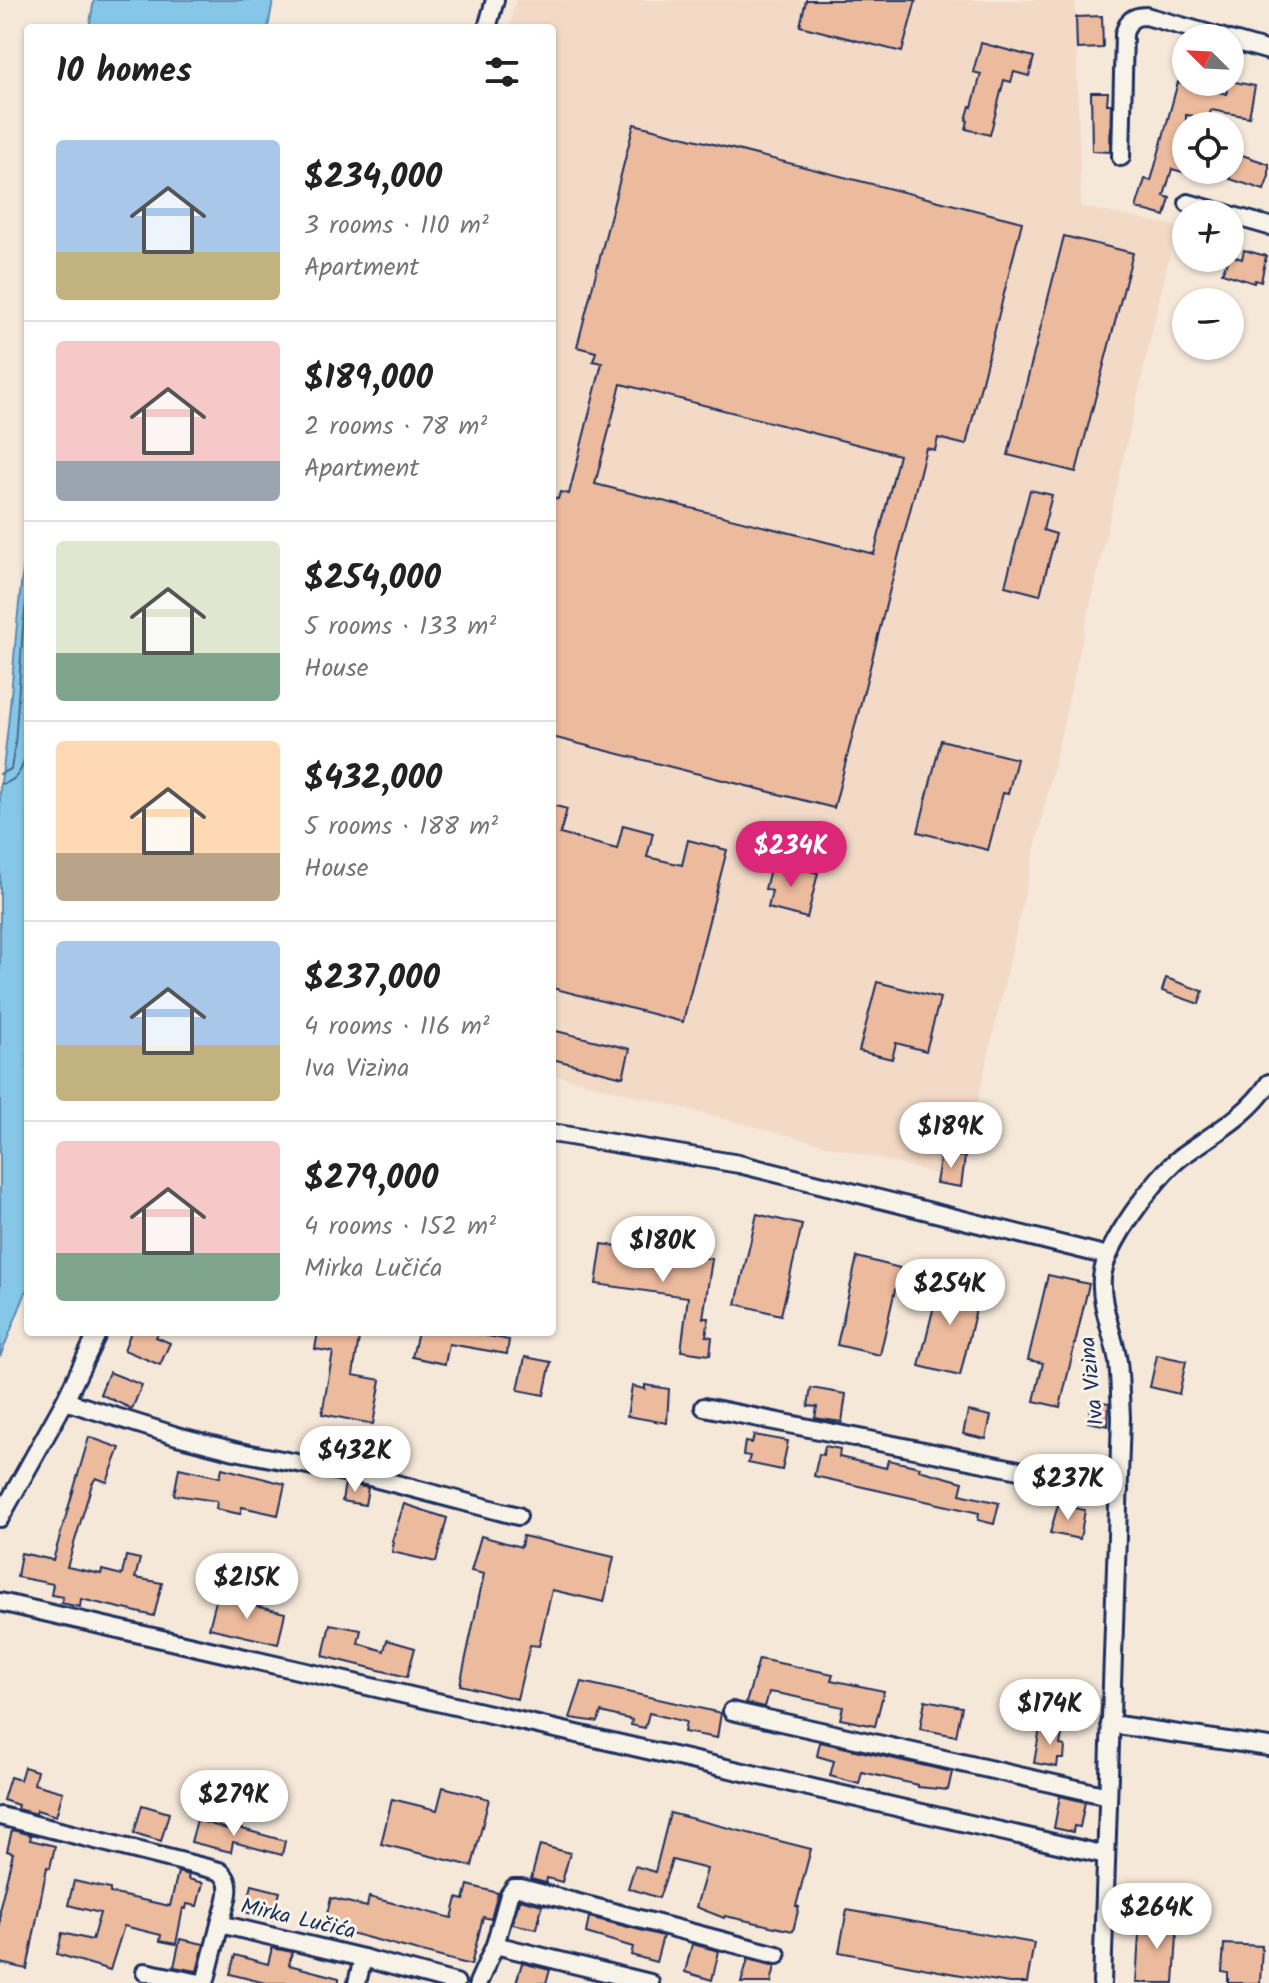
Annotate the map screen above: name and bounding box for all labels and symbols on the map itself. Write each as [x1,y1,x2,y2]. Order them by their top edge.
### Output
north arrow [1172,24,1244,96]
pin: $234K [735,821,847,889]
pin: $189K [895,1102,1007,1170]
pin: $180K [607,1216,719,1284]
pin: $254K [894,1259,1006,1327]
street label: Iva Vizina [1071,1335,1115,1427]
pin: $432K [299,1426,411,1494]
pin: $237K [1012,1454,1124,1522]
pin: $215K [191,1553,303,1621]
pin: $174K [994,1679,1106,1747]
pin: $279K [178,1770,290,1838]
pin: $264K [1101,1883,1213,1951]
street label: Mirka Lučića [237,1890,359,1950]

